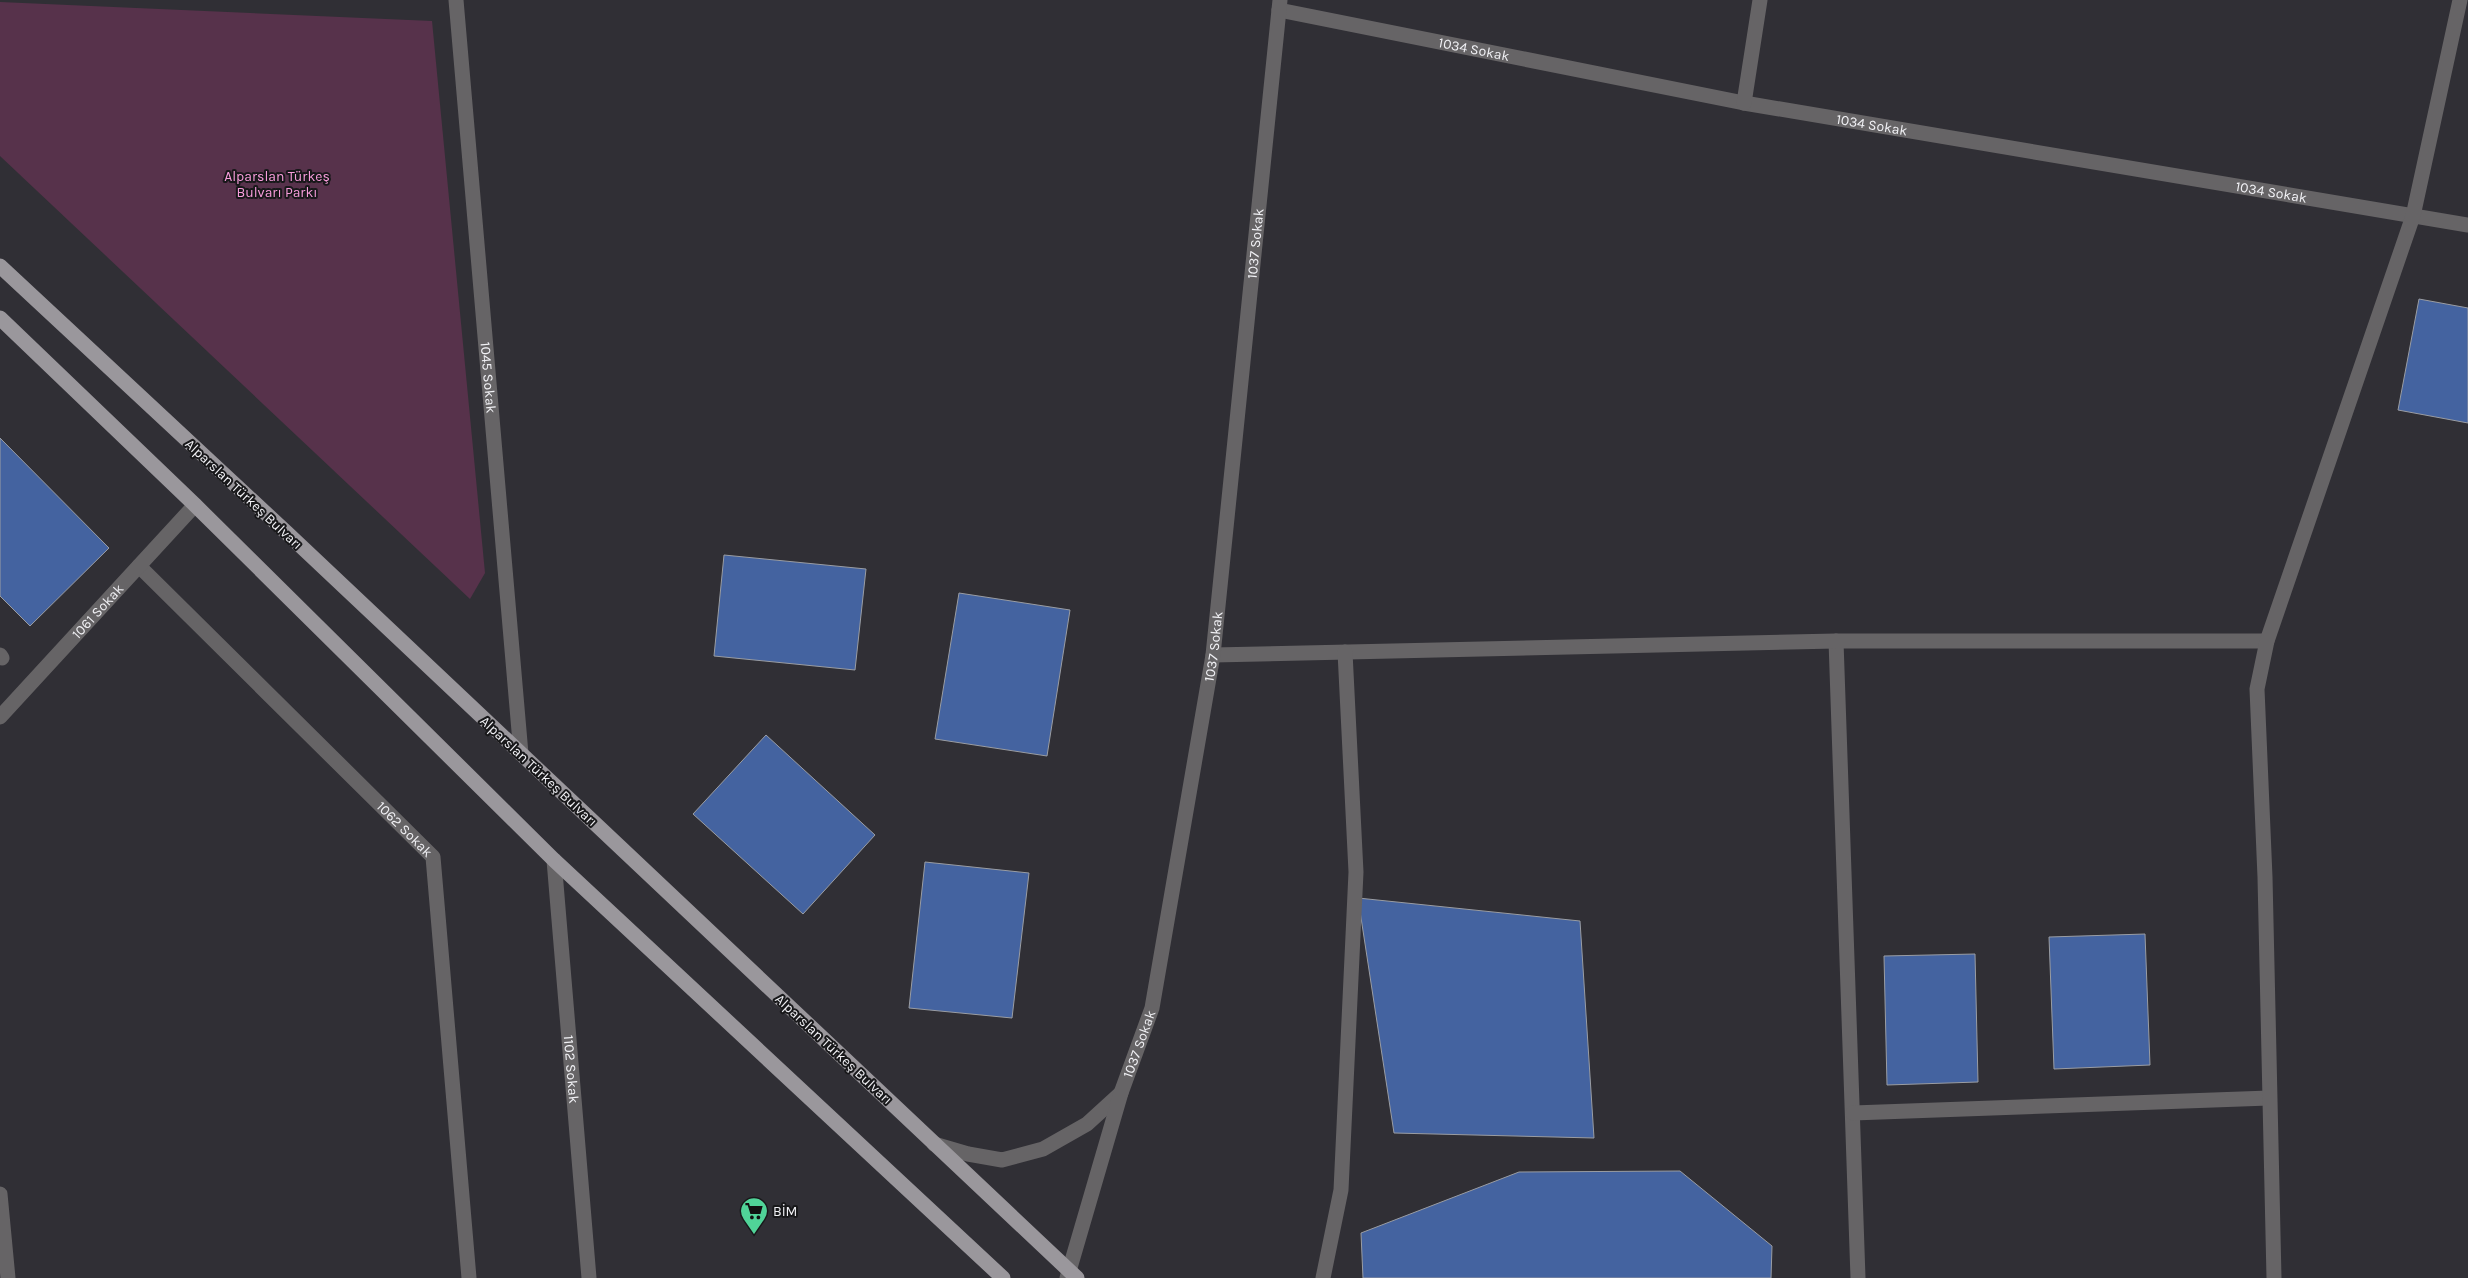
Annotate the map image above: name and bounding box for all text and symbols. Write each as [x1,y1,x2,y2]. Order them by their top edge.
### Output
street label: 1034 Sokak [1437,34,1511,65]
street label: 1034 Sokak [1835,111,1909,139]
park label: Alparslan Türkeş Bulvarı Parkı [224,168,330,201]
street label: 1034 Sokak [2234,178,2308,207]
street label: 1037 Sokak [1244,207,1268,280]
street label: 1045 Sokak [477,341,500,414]
street label: Alparslan Türkeş Bulvarı [182,436,306,553]
street label: 1061 Sokak [68,580,127,642]
street label: 1037 Sokak [1201,610,1226,683]
street label: Alparslan Türkeş Bulvarı [477,713,601,830]
street label: 1062 Sokak [373,798,436,861]
street label: Alparslan Türkeş Bulvarı [772,991,896,1108]
street label: 1037 Sokak [1119,1008,1160,1080]
street label: 1102 Sokak [560,1034,582,1104]
supermarket icon: BİM [739,1196,769,1235]
place label: BİM [773,1203,797,1220]

